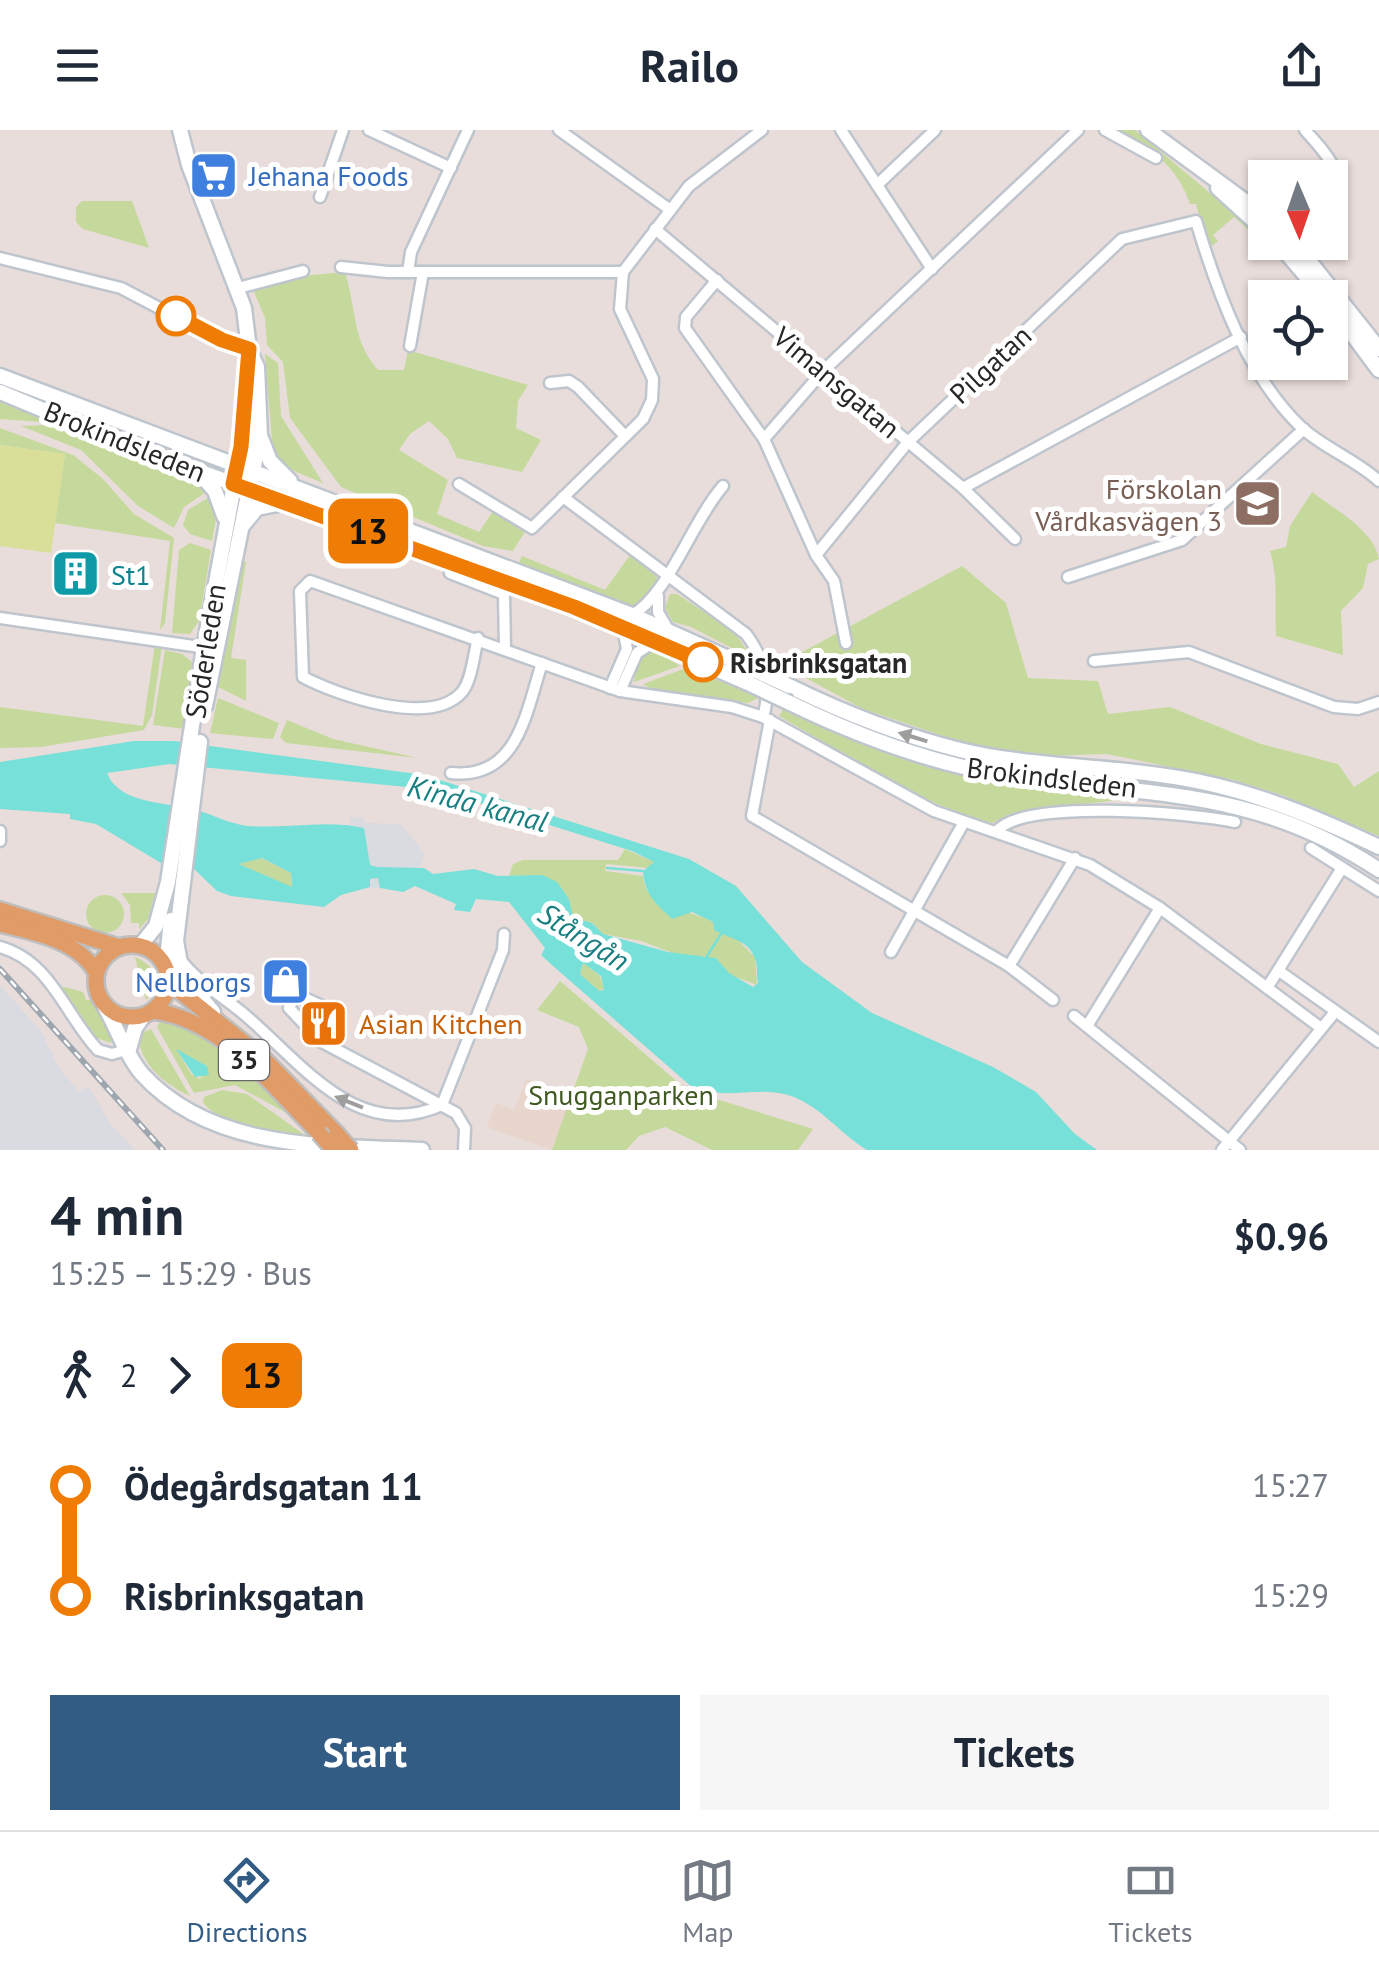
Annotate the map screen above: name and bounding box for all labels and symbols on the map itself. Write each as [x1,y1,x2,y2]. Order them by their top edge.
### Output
supermarket icon: Jehana Foods [188,149,240,201]
place label: Jehana Foods [248,157,409,194]
north arrow [1248,160,1348,260]
unlabelled marker [157,297,195,335]
street label: Vimansgatan [765,317,908,446]
street label: Pilgatan [941,317,1039,411]
street label: Brokindsleden [39,392,211,490]
place label: Förskolan Vårdkasvägen 3 [1034,470,1222,539]
school or university icon: Förskolan Vårdkasvägen 3 [1231,478,1283,530]
line badge: 13 [323,498,413,564]
building icon: St1 [50,548,102,600]
place label: St1 [111,556,151,593]
street label: Söderleden [176,581,234,721]
marker: Risbrinksgatan [684,643,722,681]
place label: Risbrinksgatan [730,644,907,681]
one-way arrow [897,729,928,744]
street label: Brokindsleden [965,748,1139,806]
water label: Kinda kanal [404,766,552,840]
water label: Stångån [531,893,637,979]
shop icon: Nellborgs [260,955,312,1007]
place label: Nellborgs [135,963,251,1000]
restaurant icon: Asian Kitchen [298,997,350,1049]
place label: Asian Kitchen [359,1005,523,1042]
road number: 35 [219,1040,269,1080]
park label: Snugganparken [528,1076,714,1113]
one-way arrow [333,1094,363,1110]

